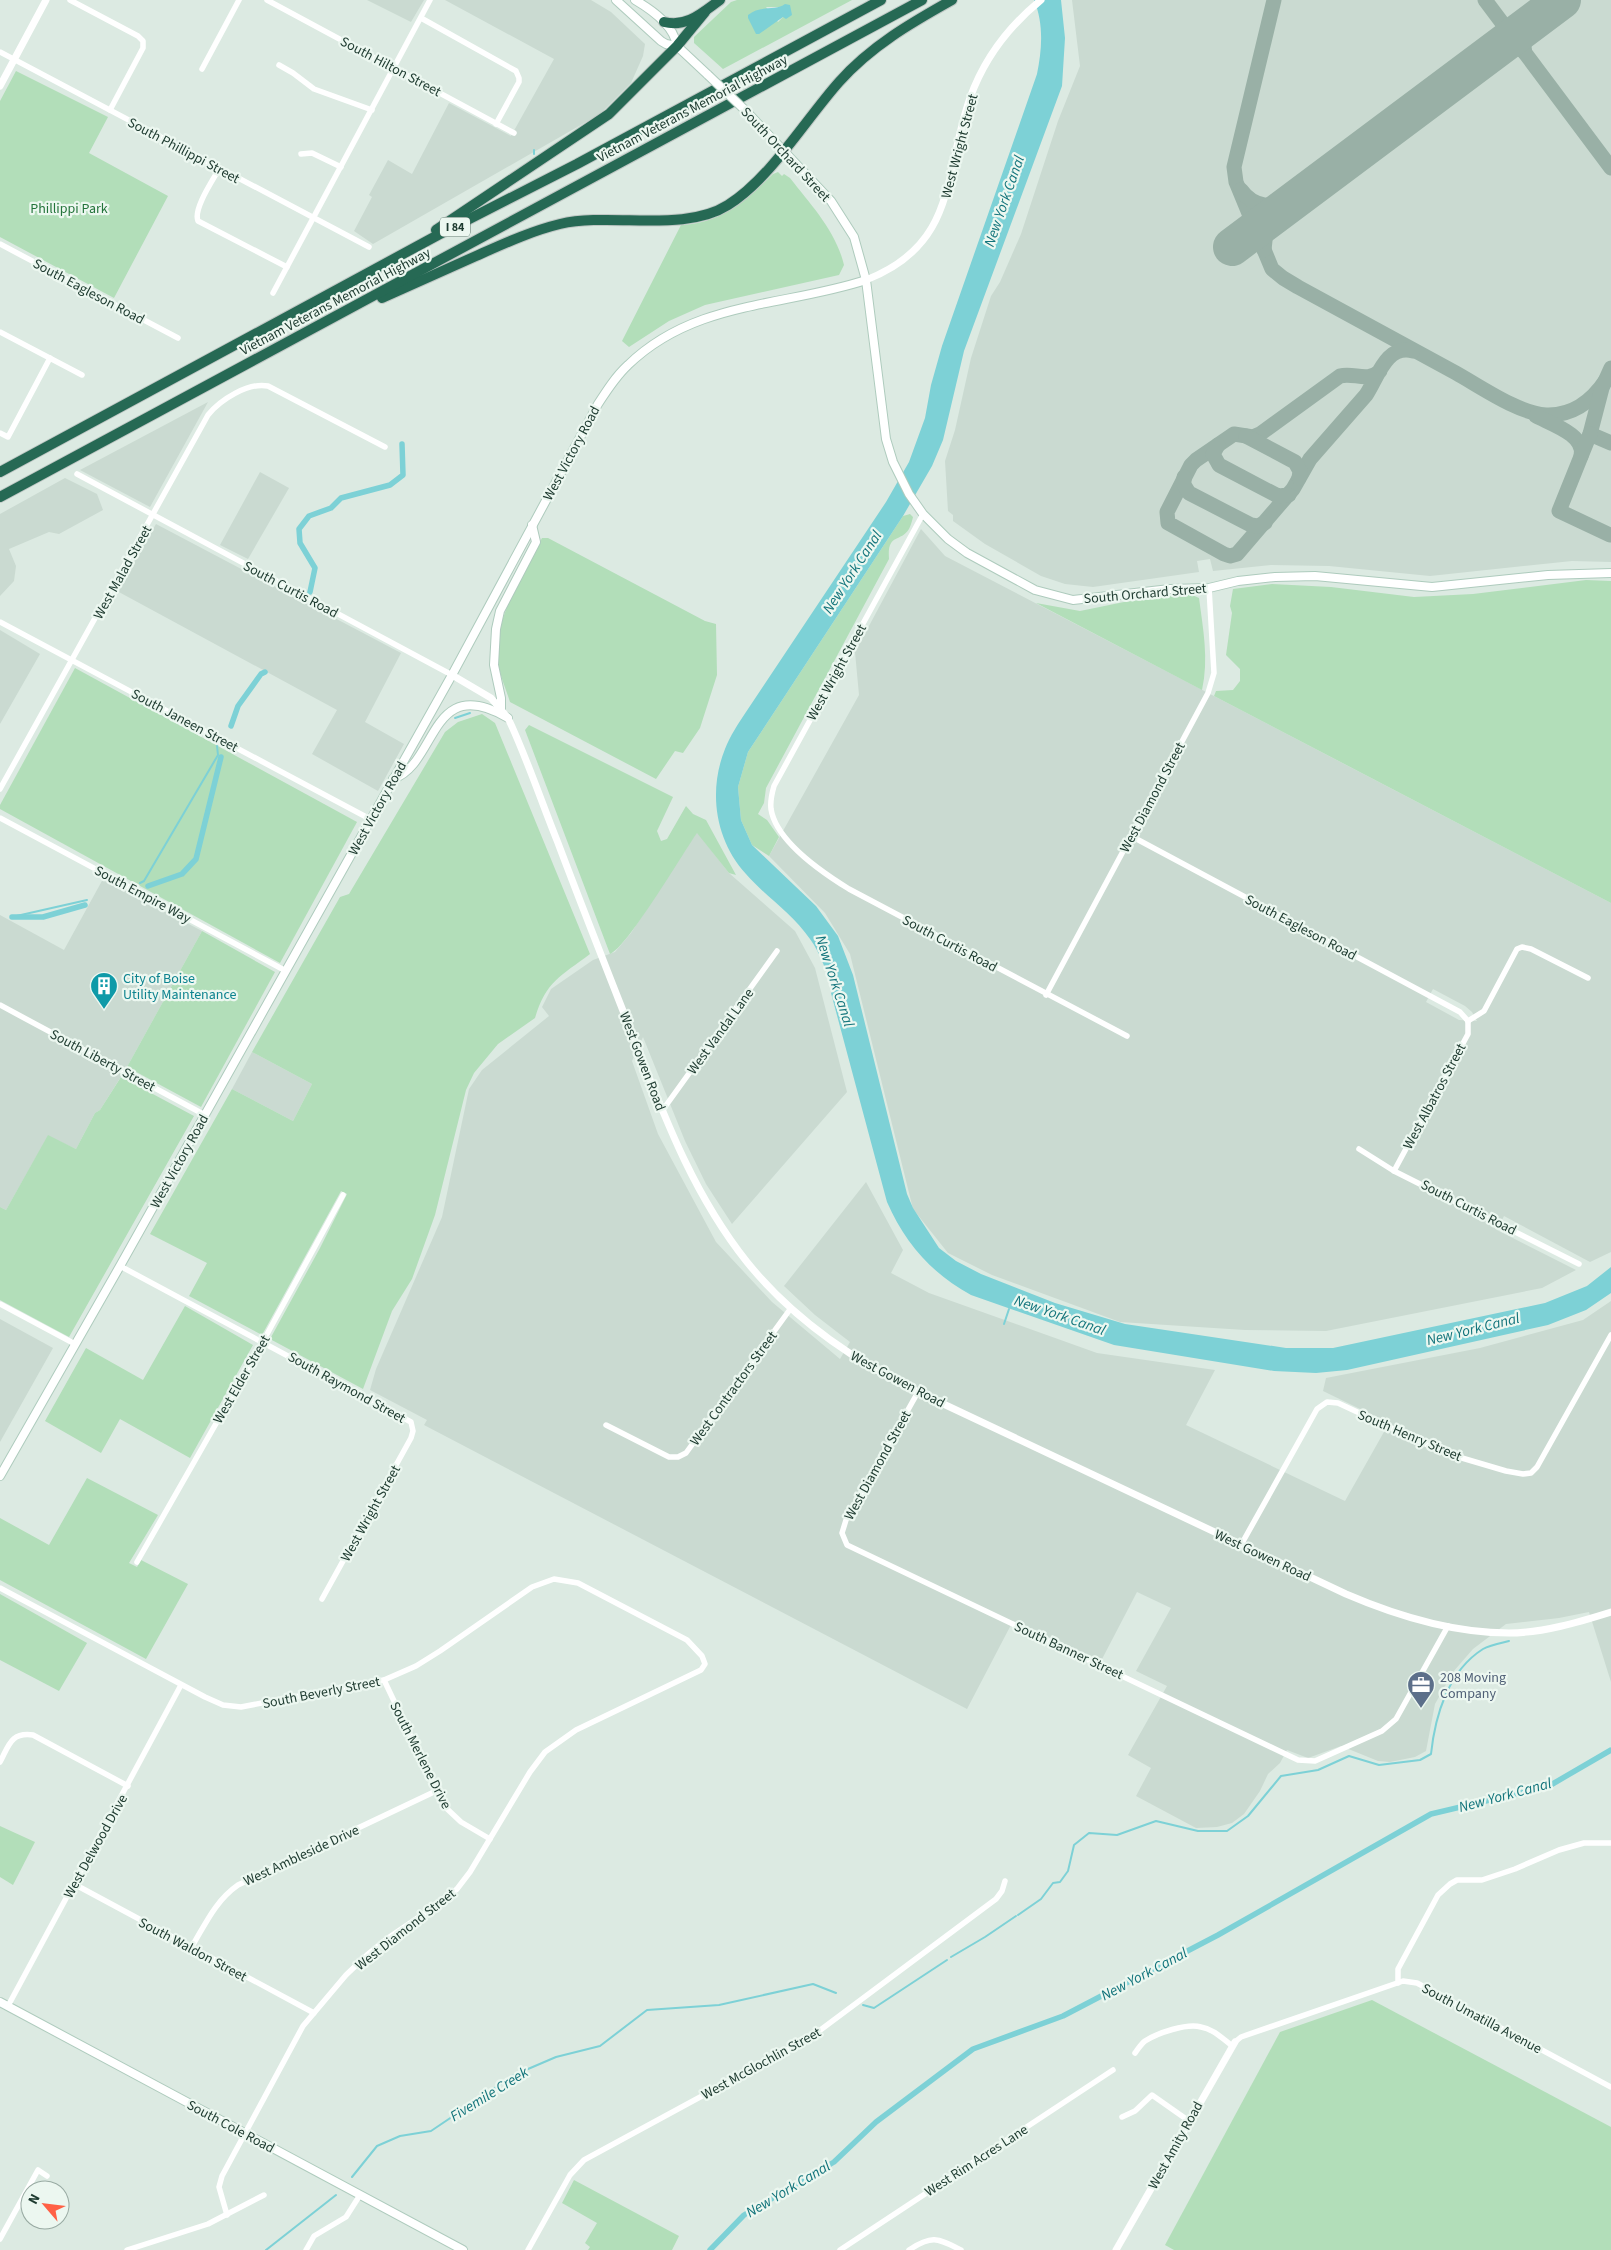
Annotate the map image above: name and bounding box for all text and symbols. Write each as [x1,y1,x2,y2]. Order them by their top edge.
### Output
street label: South Hilton Street [337,32,445,102]
street label: Vietnam Veterans Memorial Highway [594,50,792,168]
street label: West Wright Street [936,91,984,201]
street label: South Orchard Street [736,103,835,207]
street label: South Phillippi Street [124,113,243,189]
water label: New York Canal [979,152,1030,250]
park label: Phillippi Park [30,199,108,219]
road number: I 84 [440,218,470,236]
street label: Vietnam Veterans Memorial Highway [237,243,435,361]
street label: South Eagleson Road [29,254,148,330]
street label: West Victory Road [538,403,605,504]
street label: West Malad Street [89,522,157,623]
water label: New York Canal [818,526,887,618]
street label: South Curtis Road [239,556,342,623]
street label: South Orchard Street [1083,579,1208,609]
street label: West Wright Street [802,620,872,724]
street label: South Janeen Street [127,684,242,758]
street label: West Diamond Street [1115,738,1191,856]
street label: West Victory Road [344,758,412,859]
street label: South Empire Way [91,861,195,929]
street label: South Eagleson Road [1241,890,1360,966]
street label: South Curtis Road [898,910,1001,977]
water label: New York Canal [810,933,859,1030]
place label: City of Boise Utility Maintenance [123,969,237,1005]
building icon: City of Boise Utility Maintenance [89,971,119,1010]
street label: West Vandal Lane [683,984,759,1079]
street label: West Gowen Road [614,1009,670,1114]
street label: South Liberty Street [46,1025,159,1097]
street label: West Albatros Street [1398,1040,1471,1153]
street label: West Victory Road [146,1111,214,1212]
street label: South Curtis Road [1417,1175,1520,1241]
water label: New York Canal [1011,1290,1109,1341]
water label: New York Canal [1424,1308,1522,1351]
street label: West Contractors Street [685,1327,782,1450]
street label: West Elder Street [208,1331,276,1428]
street label: West Gowen Road [847,1346,948,1413]
street label: South Raymond Street [284,1347,409,1429]
street label: South Henry Street [1355,1405,1465,1467]
street label: West Diamond Street [839,1407,916,1524]
street label: West Wright Street [336,1461,406,1565]
street label: West Gowen Road [1211,1525,1314,1587]
street label: South Banner Street [1011,1617,1127,1685]
place label: 208 Moving Company [1440,1668,1506,1704]
office icon: 208 Moving Company [1406,1670,1436,1709]
street label: South Beverly Street [261,1672,382,1714]
street label: South Merlene Drive [384,1698,456,1813]
water label: New York Canal [1456,1773,1554,1818]
street label: West Delwood Drive [59,1791,133,1902]
street label: West Ambleside Drive [240,1820,363,1892]
street label: West Diamond Street [351,1884,460,1975]
street label: South Waldon Street [135,1913,250,1987]
water label: New York Canal [1097,1943,1191,2006]
street label: South Umatilla Avenue [1418,1979,1545,2059]
street label: West McGlochlin Street [698,2023,825,2105]
water label: Fivemile Creek [446,2062,533,2127]
street label: South Cole Road [183,2095,278,2158]
street label: West Amity Road [1143,2098,1208,2193]
street label: West Rim Acres Lane [921,2120,1032,2202]
water label: New York Canal [742,2156,835,2223]
north arrow [20,2180,70,2230]
text: N [23,2191,45,2208]

